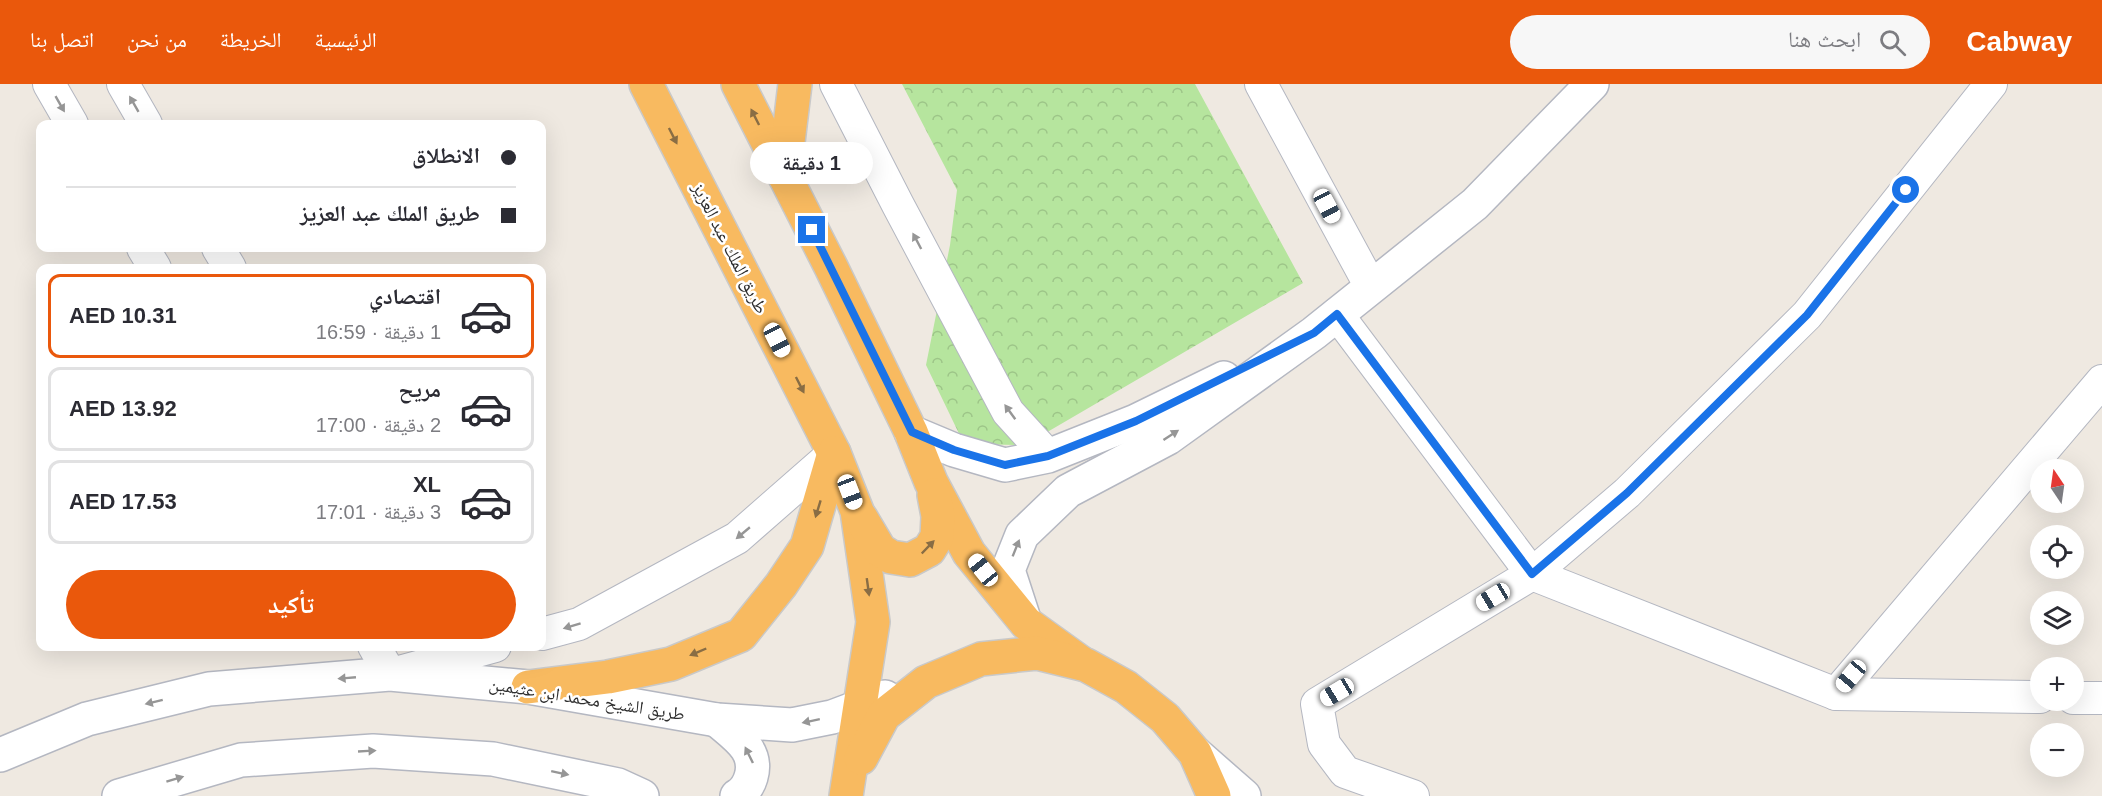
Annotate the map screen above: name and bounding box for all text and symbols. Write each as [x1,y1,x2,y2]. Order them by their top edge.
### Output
search box [1510,15,1930,69]
icon: search [1876,26,1909,59]
text: Cabway [1966,26,2072,57]
text: ابحث هنا [1788,27,1861,52]
text: اتصل بنا [30,28,94,51]
text: من نحن [127,28,187,51]
text: الخريطة [220,28,282,51]
text: الرئيسية [315,28,377,51]
one-way arrow [55,96,66,112]
one-way arrow [129,96,140,112]
one-way arrow [750,108,760,126]
one-way arrow [668,128,678,145]
text: الانطلاق [412,143,480,168]
callout: 1 دقيقة [750,143,874,185]
text: 1 دقيقة [782,152,841,174]
route start [1892,176,1919,203]
street label: طريق الملك عبد العزيز [687,178,772,317]
car [1311,186,1343,226]
text: طريق الملك عبد العزيز [300,201,480,226]
route end [798,216,825,243]
one-way arrow [912,232,922,249]
text: اقتصادي [369,284,441,309]
icon: car [459,289,513,343]
text: AED 10.31 [69,303,177,328]
car [761,320,793,360]
text: 1 دقيقة · 16:59 [316,321,441,343]
one-way arrow [795,376,804,393]
text: مريح [398,377,441,402]
icon: car [459,382,513,436]
text: AED 13.92 [69,396,177,421]
one-way arrow [1004,404,1016,420]
text: 2 دقيقة · 17:00 [316,414,441,436]
one-way arrow [1162,429,1178,441]
north arrow [2030,459,2084,513]
map controls [2030,459,2084,777]
text: XL [413,472,441,497]
car [835,472,865,512]
icon: car [459,475,513,529]
text: AED 17.53 [69,489,177,514]
one-way arrow [812,500,822,518]
text: 3 دقيقة · 17:01 [316,501,441,523]
button: locate [2030,525,2084,579]
one-way arrow [736,526,751,539]
one-way arrow [1012,539,1021,557]
one-way arrow [921,540,935,554]
car [965,550,1001,590]
button: تأكيد [66,570,516,639]
one-way arrow [864,578,873,597]
car [1473,580,1513,614]
button: layers [2030,591,2084,645]
one-way arrow [563,622,581,631]
one-way arrow [689,648,707,657]
car [1833,656,1869,696]
button: + [2030,657,2084,711]
one-way arrow [338,673,357,683]
street label: طريق الشيخ محمد ابن عثيمين [487,674,686,726]
car [1317,675,1357,709]
one-way arrow [145,698,164,708]
one-way arrow [801,717,820,726]
button: − [2030,723,2084,777]
one-way arrow [744,746,754,763]
one-way arrow [357,747,376,756]
one-way arrow [551,768,569,778]
one-way arrow [166,774,184,783]

